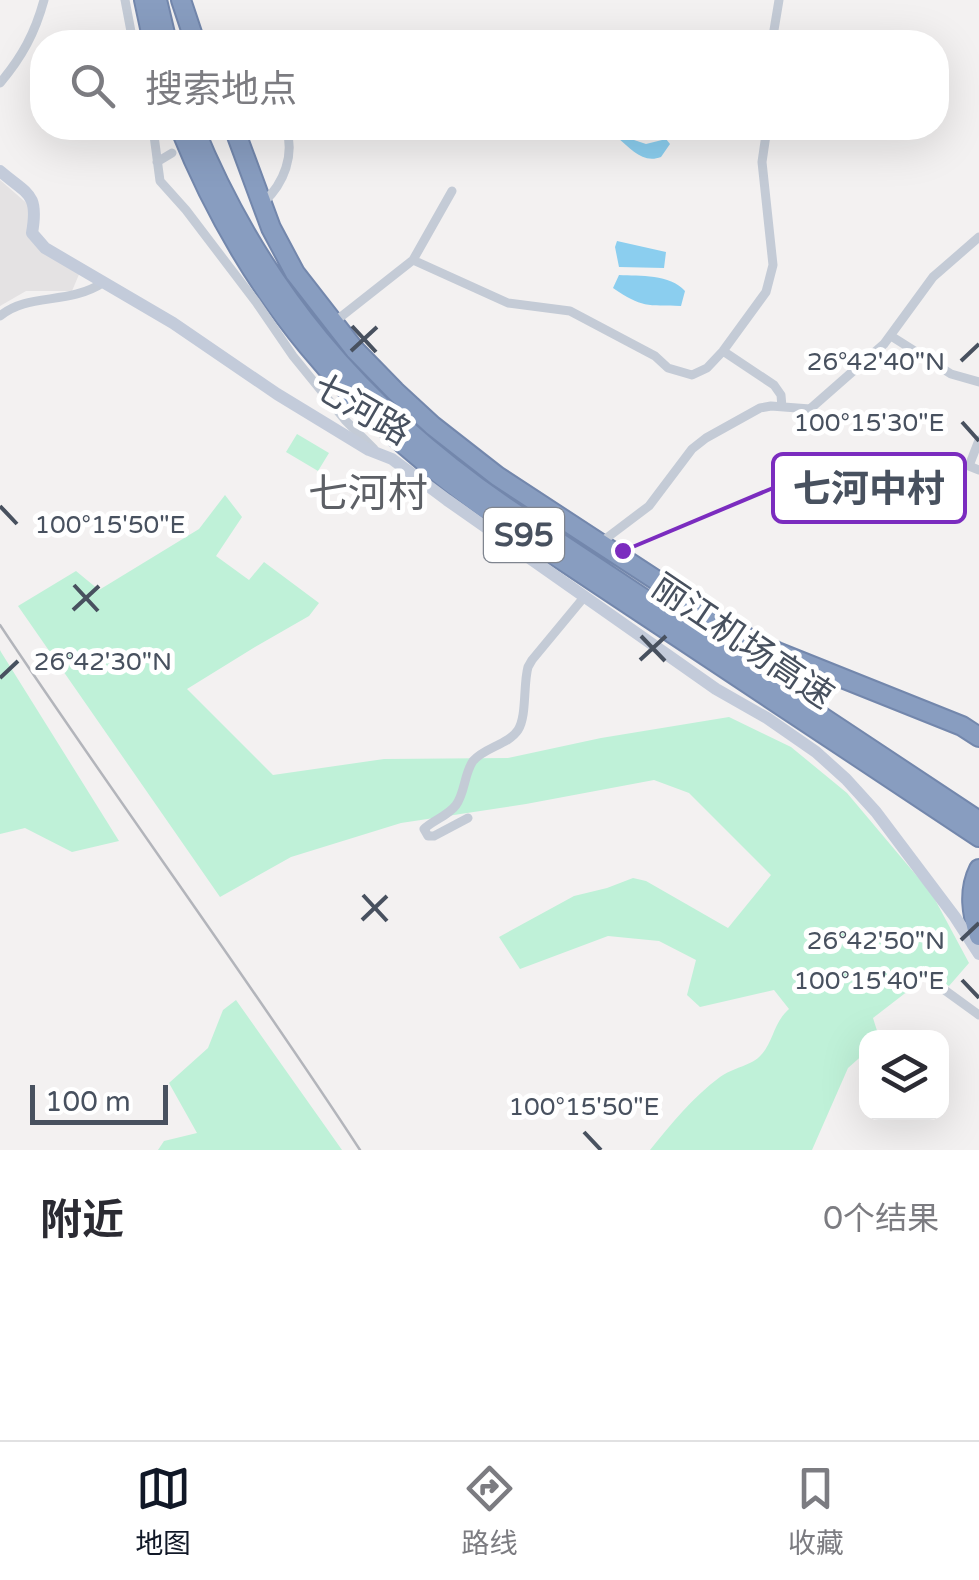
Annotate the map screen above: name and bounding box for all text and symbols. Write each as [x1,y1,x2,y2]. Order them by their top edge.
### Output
search box [30,30,949,140]
icon: search [65,58,120,113]
text: 搜索地点 [145,67,297,113]
text: 26°42'40"N [807,347,945,377]
street label: 七河路 [306,365,417,454]
text: 100°15'30"E [793,408,945,438]
callout: 七河中村 [773,454,965,522]
text: 七河中村 [793,467,945,513]
district label: 七河村 [308,470,428,518]
road number: S95 [484,508,564,562]
text: 100°15'50"E [34,510,186,540]
street label: 丽江机场高速 [644,566,841,718]
text: 26°42'30"N [34,647,172,677]
text: 26°42'50"N [807,926,945,956]
text: 100°15'40"E [793,966,945,996]
map controls [859,1030,949,1120]
button: layers [859,1030,949,1120]
scale bar [30,1080,168,1124]
text: 100 m [45,1085,131,1119]
text: 100°15'50"E [508,1092,660,1122]
text: 附近 [40,1195,124,1246]
text: 0个结果 [823,1200,939,1238]
tab: 地图 [135,1461,191,1561]
tab: 路线 [461,1461,518,1561]
tab: 收藏 [788,1461,844,1561]

